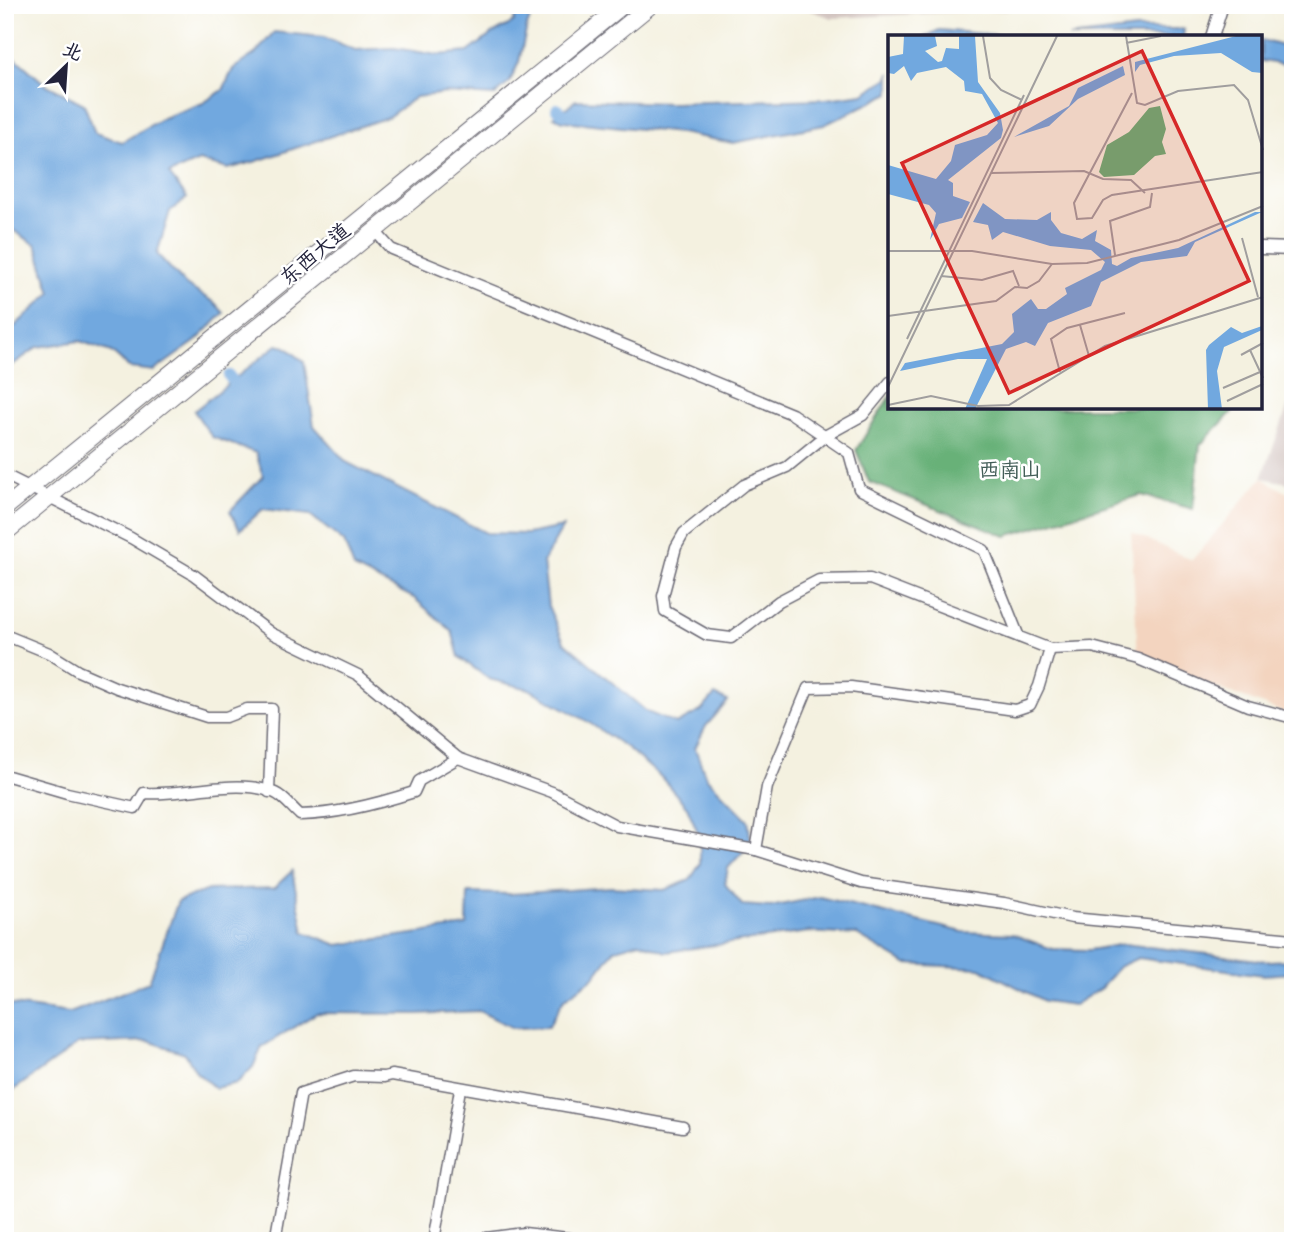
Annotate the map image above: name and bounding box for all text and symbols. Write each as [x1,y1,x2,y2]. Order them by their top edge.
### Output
north arrow [32,32,102,102]
text: 北 [57,35,87,70]
inset map [888,35,1263,410]
street label: 东西大道 [273,216,359,295]
park label: 西南山 [979,455,1042,488]

